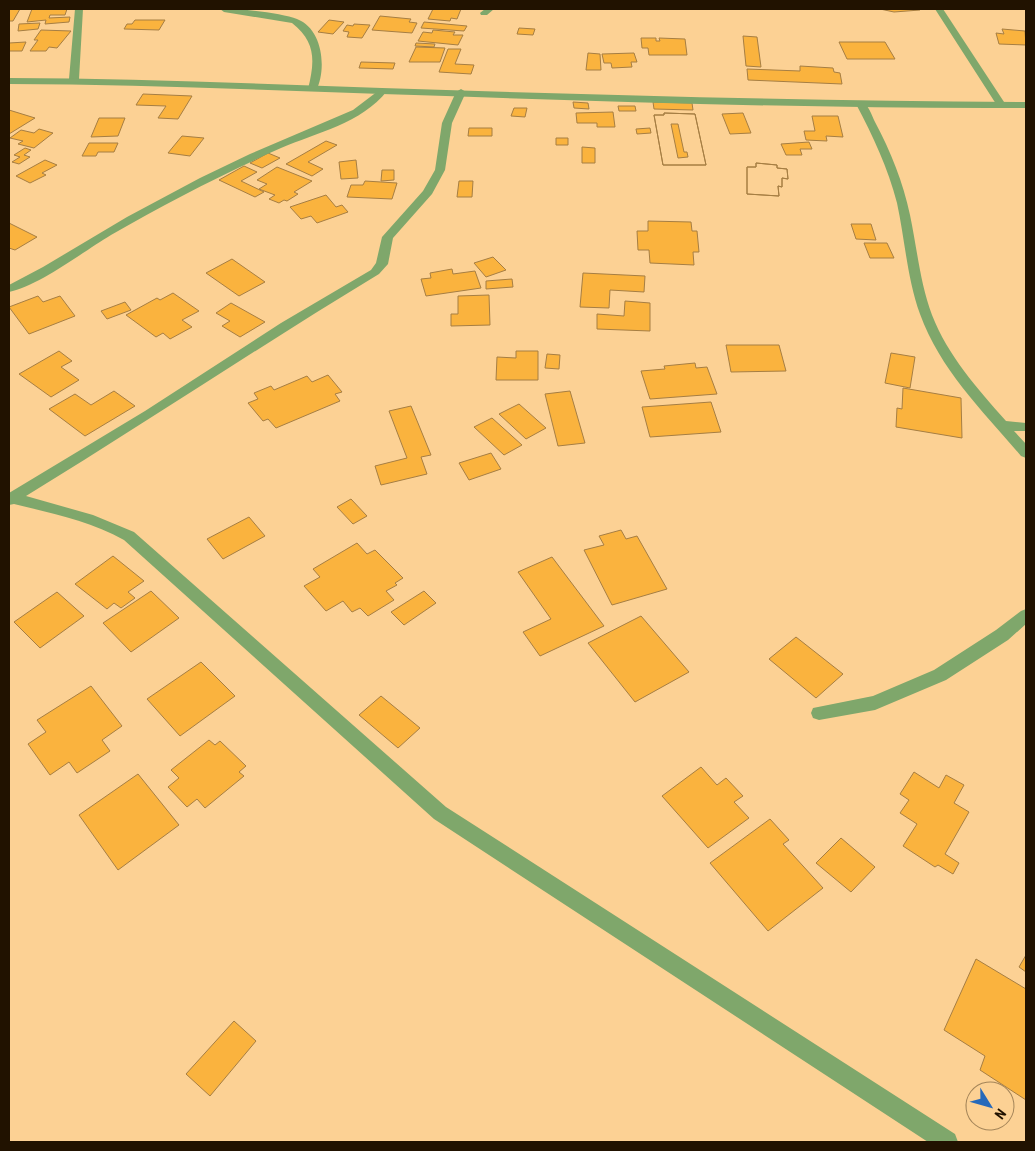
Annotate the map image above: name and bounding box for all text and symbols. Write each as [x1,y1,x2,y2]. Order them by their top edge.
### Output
north arrow [965,1081,1015,1131]
text: N [991,1106,1009,1122]

